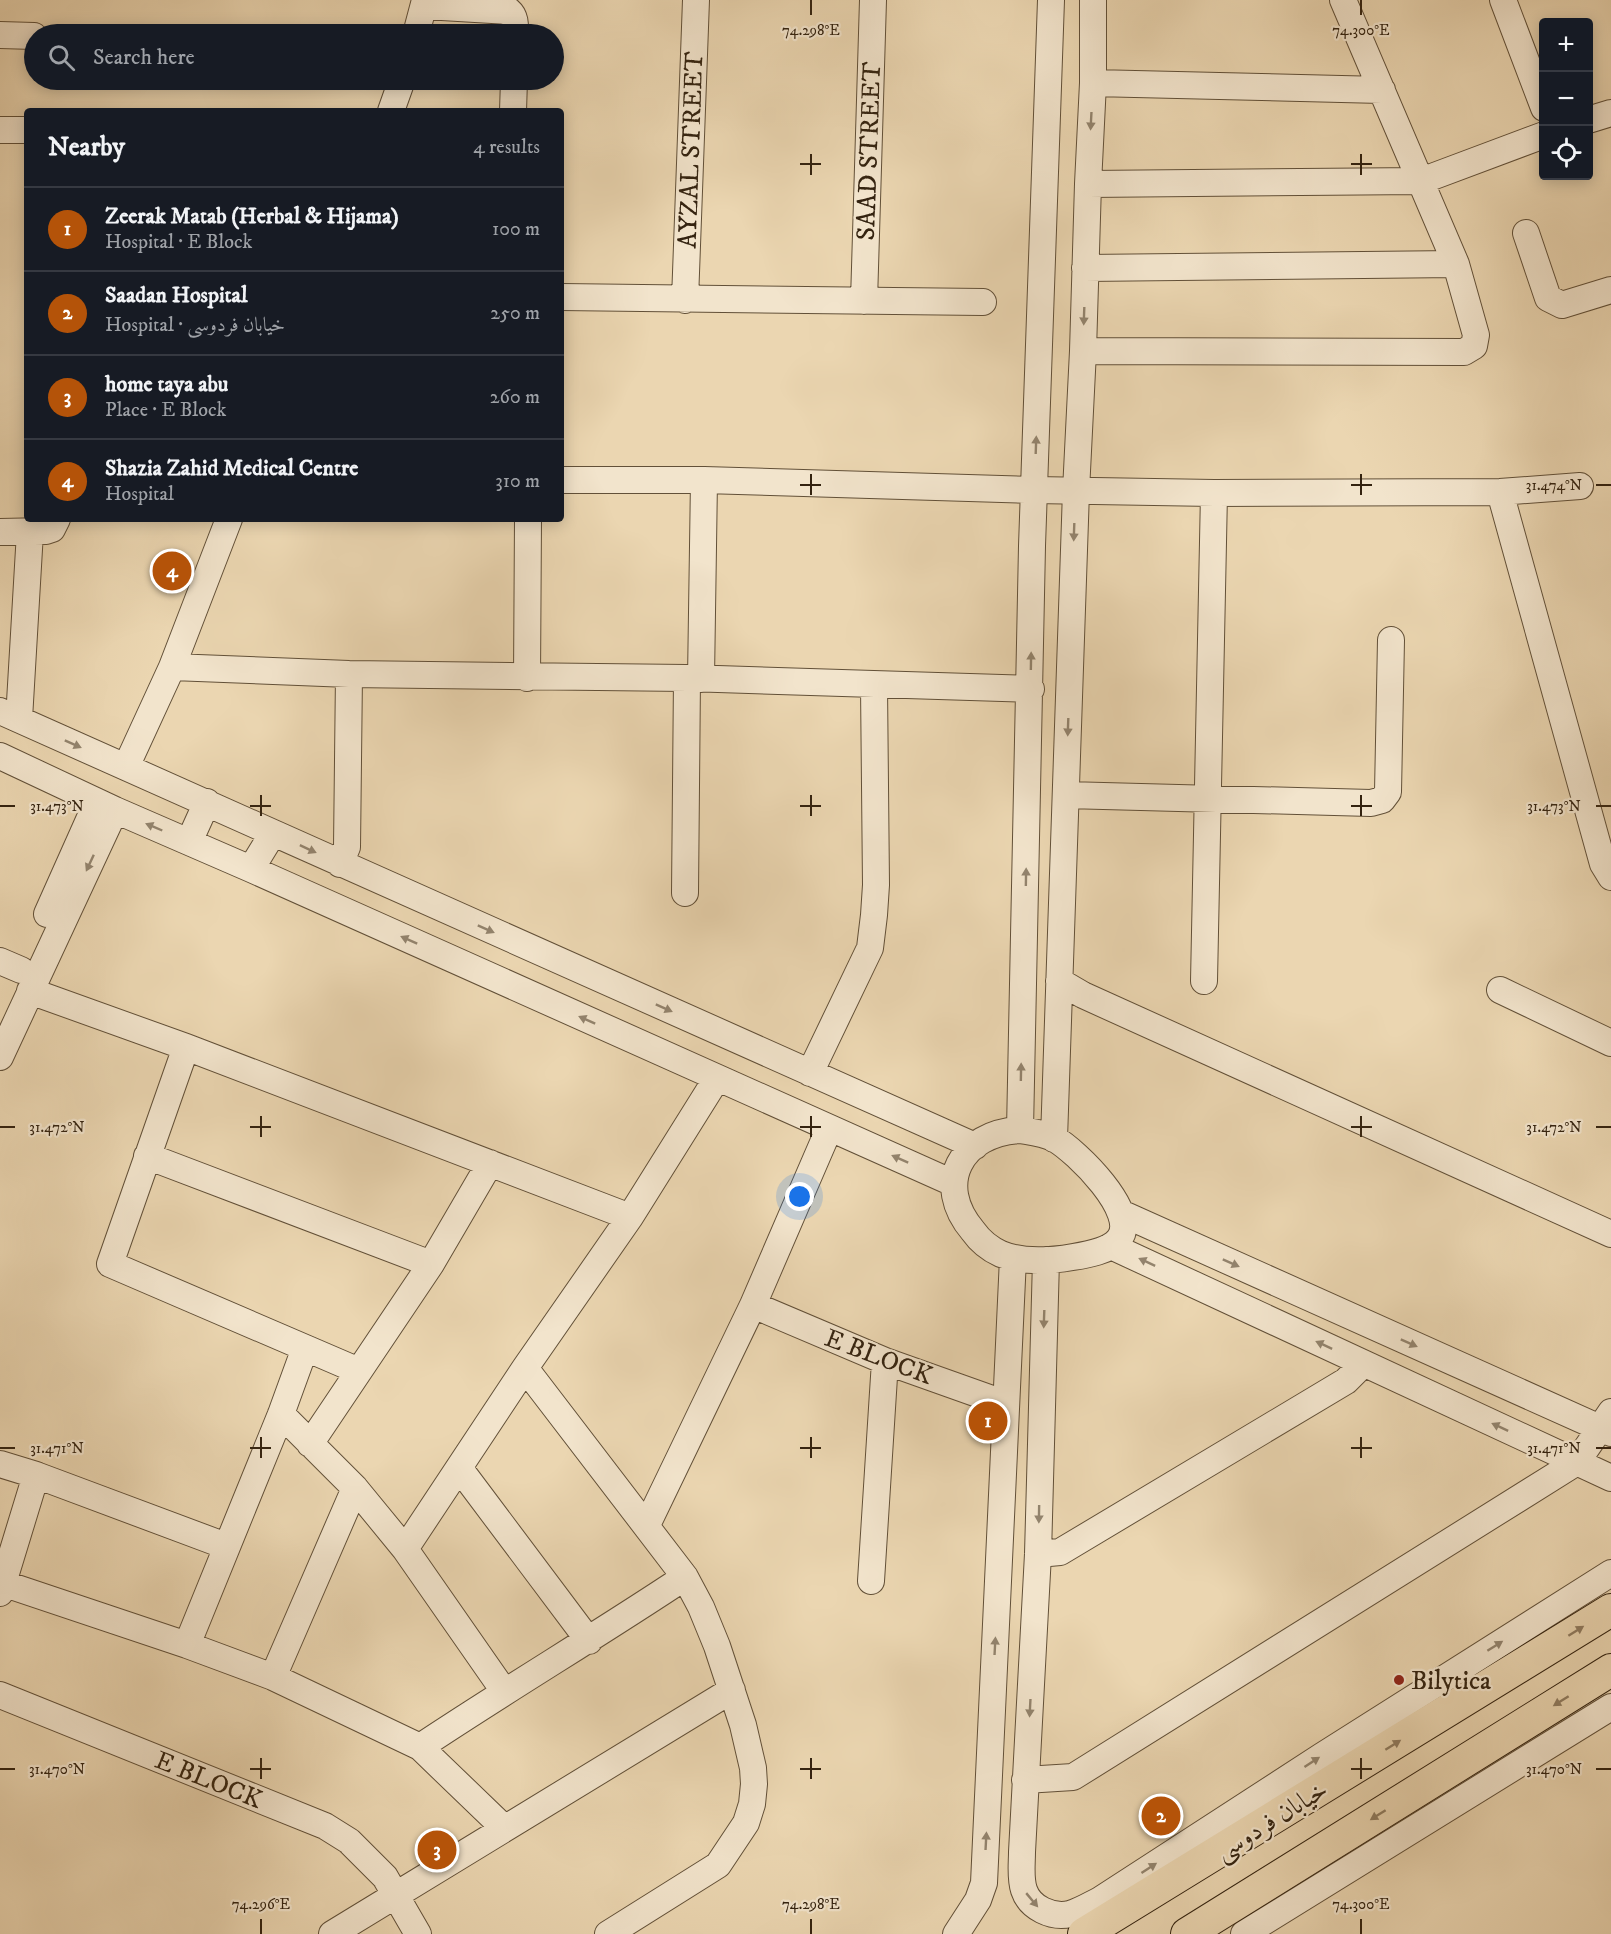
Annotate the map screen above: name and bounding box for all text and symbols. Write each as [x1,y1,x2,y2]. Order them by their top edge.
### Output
map controls [1539,18,1593,180]
button: + [1539,18,1593,72]
text: 74.298°E [782,21,840,40]
text: 74.300°E [1332,21,1390,40]
search box [24,24,564,90]
icon: search [45,41,78,74]
text: Search here [93,44,195,71]
street label: AYZAL STREET [672,51,711,249]
street label: SAAD STREET [850,61,889,241]
button: − [1539,72,1593,126]
one-way arrow [1086,112,1096,131]
button: locate [1539,126,1593,180]
text: Nearby [48,131,125,164]
text: 4 results [473,135,540,160]
text: Zeerak Matab (Herbal & Hijama) [105,203,399,230]
text: 1 [64,217,71,242]
text: 100 m [492,217,540,242]
text: Hospital · E Block [105,230,253,255]
text: Saadan Hospital [105,282,248,309]
text: 2 [63,301,72,326]
text: 250 m [490,301,540,326]
one-way arrow [1079,307,1089,326]
text: Hospital · خیابان فردوسی [105,313,285,338]
text: home taya abu [105,371,229,398]
text: 3 [64,385,71,410]
text: 260 m [490,385,540,410]
text: Place · E Block [105,398,227,423]
one-way arrow [1031,435,1040,454]
text: Shazia Zahid Medical Centre [105,455,358,482]
text: 4 [62,469,73,494]
text: 310 m [495,469,540,494]
text: 31.474°N [1526,476,1582,495]
text: Hospital [105,482,174,507]
one-way arrow [1070,523,1079,542]
pin: 4 [152,548,192,594]
one-way arrow [1026,651,1036,670]
one-way arrow [1063,717,1073,736]
one-way arrow [64,739,81,748]
text: 31.473°N [30,797,84,816]
text: 31.473°N [1527,797,1581,816]
one-way arrow [145,822,163,832]
one-way arrow [300,844,317,853]
one-way arrow [85,855,94,872]
one-way arrow [1021,867,1031,886]
one-way arrow [477,924,495,934]
one-way arrow [400,935,418,945]
one-way arrow [656,1003,674,1013]
one-way arrow [578,1015,596,1025]
one-way arrow [1016,1062,1026,1081]
text: 31.472°N [29,1118,85,1137]
text: 31.472°N [1526,1118,1582,1137]
one-way arrow [890,1154,908,1164]
your location [785,1182,814,1211]
one-way arrow [1139,1258,1156,1267]
one-way arrow [1223,1258,1240,1267]
one-way arrow [1040,1309,1049,1328]
street label: E BLOCK [820,1322,938,1393]
one-way arrow [1401,1338,1418,1347]
one-way arrow [1315,1341,1332,1350]
pin: 1 [968,1398,1008,1444]
one-way arrow [1492,1423,1509,1432]
text: 31.471°N [30,1439,84,1458]
text: 31.471°N [1527,1439,1581,1458]
one-way arrow [1035,1504,1044,1523]
one-way arrow [1568,1625,1584,1637]
one-way arrow [991,1637,1000,1656]
one-way arrow [1487,1641,1503,1652]
place label: Bilytica [1411,1665,1491,1698]
marker: Bilytica [1392,1673,1406,1687]
one-way arrow [1553,1696,1569,1707]
one-way arrow [1025,1699,1034,1718]
one-way arrow [1385,1739,1401,1750]
street label: E BLOCK [150,1744,268,1817]
one-way arrow [1304,1757,1320,1768]
text: 31.470°N [29,1760,85,1779]
text: 31.470°N [1526,1760,1582,1779]
street label: خیابان فردوسی [1209,1774,1335,1870]
pin: 2 [1142,1794,1180,1838]
one-way arrow [1370,1810,1386,1821]
pin: 3 [418,1828,456,1872]
one-way arrow [982,1832,991,1851]
one-way arrow [1141,1863,1157,1874]
one-way arrow [1025,1892,1038,1907]
text: 74.296°E [232,1895,291,1914]
text: 74.298°E [782,1895,840,1914]
text: 74.300°E [1332,1895,1390,1914]

